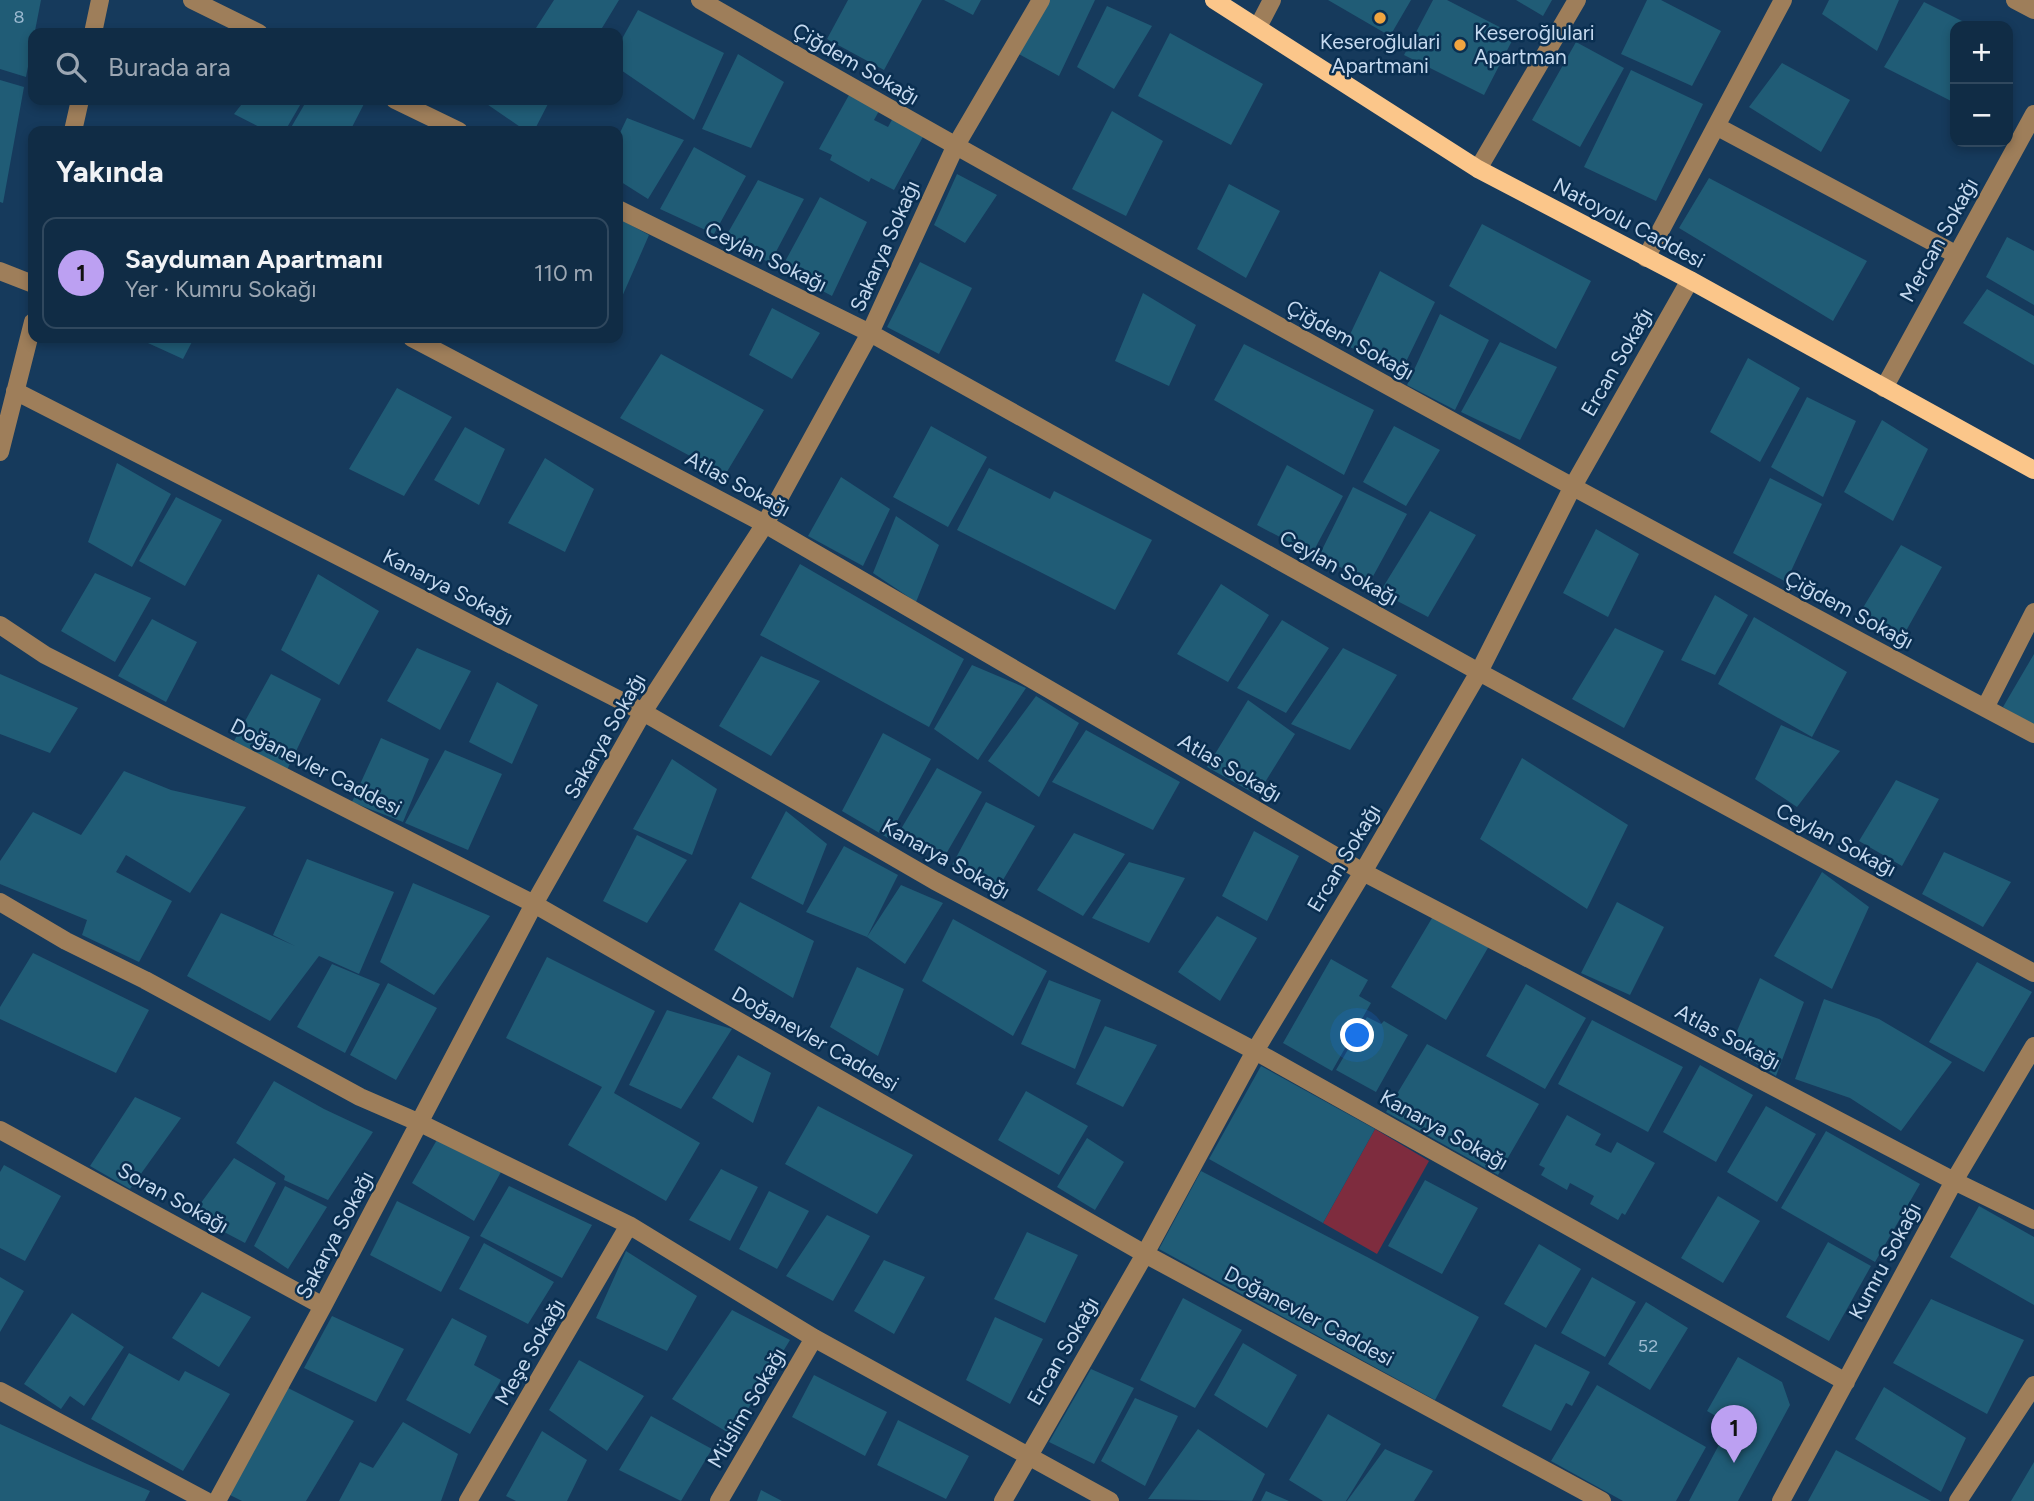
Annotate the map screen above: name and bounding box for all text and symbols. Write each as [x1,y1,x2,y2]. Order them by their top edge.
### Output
house number: 8 [13,6,25,28]
marker: Keseroğlulari Apartmani [1372,10,1388,26]
street label: Çiğdem Sokağı [788,17,924,110]
place label: Keseroğlulari Apartman [1474,20,1595,69]
map controls [1950,21,2013,147]
button: + [1950,21,2013,84]
search box [28,28,623,105]
place label: Keseroğlulari Apartmani [1320,29,1440,78]
marker: Keseroğlulari Apartman [1452,37,1468,53]
icon: search [52,48,90,86]
text: Burada ara [108,51,231,83]
button: − [1950,84,2013,147]
text: Yakında [56,153,164,190]
street label: Natoyolu Caddesi [1549,172,1709,273]
street label: Mercan Sokağı [1894,173,1983,306]
street label: Sakarya Sokağı [844,176,925,315]
street label: Ceylan Sokağı [701,216,831,297]
text: Sayduman Apartmanı [125,243,383,275]
text: 1 [76,259,86,287]
text: 110 m [534,259,593,287]
text: Yer · Kumru Sokağı [125,275,317,303]
street label: Çiğdem Sokağı [1282,294,1418,385]
street label: Ercan Sokağı [1575,303,1658,421]
street label: Atlas Sokağı [681,445,795,522]
street label: Ceylan Sokağı [1275,524,1403,611]
street label: Kanarya Sokağı [379,543,517,630]
street label: Çiğdem Sokağı [1781,565,1918,654]
street label: Sakarya Sokağı [558,668,651,803]
street label: Doğanevler Caddesi [227,713,406,820]
street label: Atlas Sokağı [1174,728,1286,807]
street label: Ceylan Sokağı [1772,797,1901,882]
street label: Ercan Sokağı [1302,799,1386,916]
street label: Kanarya Sokağı [878,813,1015,904]
street label: Doğanevler Caddesi [727,981,903,1097]
street label: Atlas Sokağı [1671,998,1785,1075]
your location [1340,1018,1374,1052]
street label: Kanarya Sokağı [1376,1084,1513,1175]
street label: Soran Sokağı [114,1157,233,1238]
street label: Sakarya Sokağı [290,1167,379,1303]
street label: Kumru Sokağı [1843,1198,1926,1324]
street label: Doğanevler Caddesi [1220,1260,1398,1371]
street label: Ercan Sokağı [1021,1292,1104,1410]
street label: Meşe Sokağı [489,1294,570,1409]
house number: 52 [1638,1335,1658,1357]
street label: Müslim Sokağı [702,1343,791,1472]
pin: 1 [1711,1405,1757,1463]

